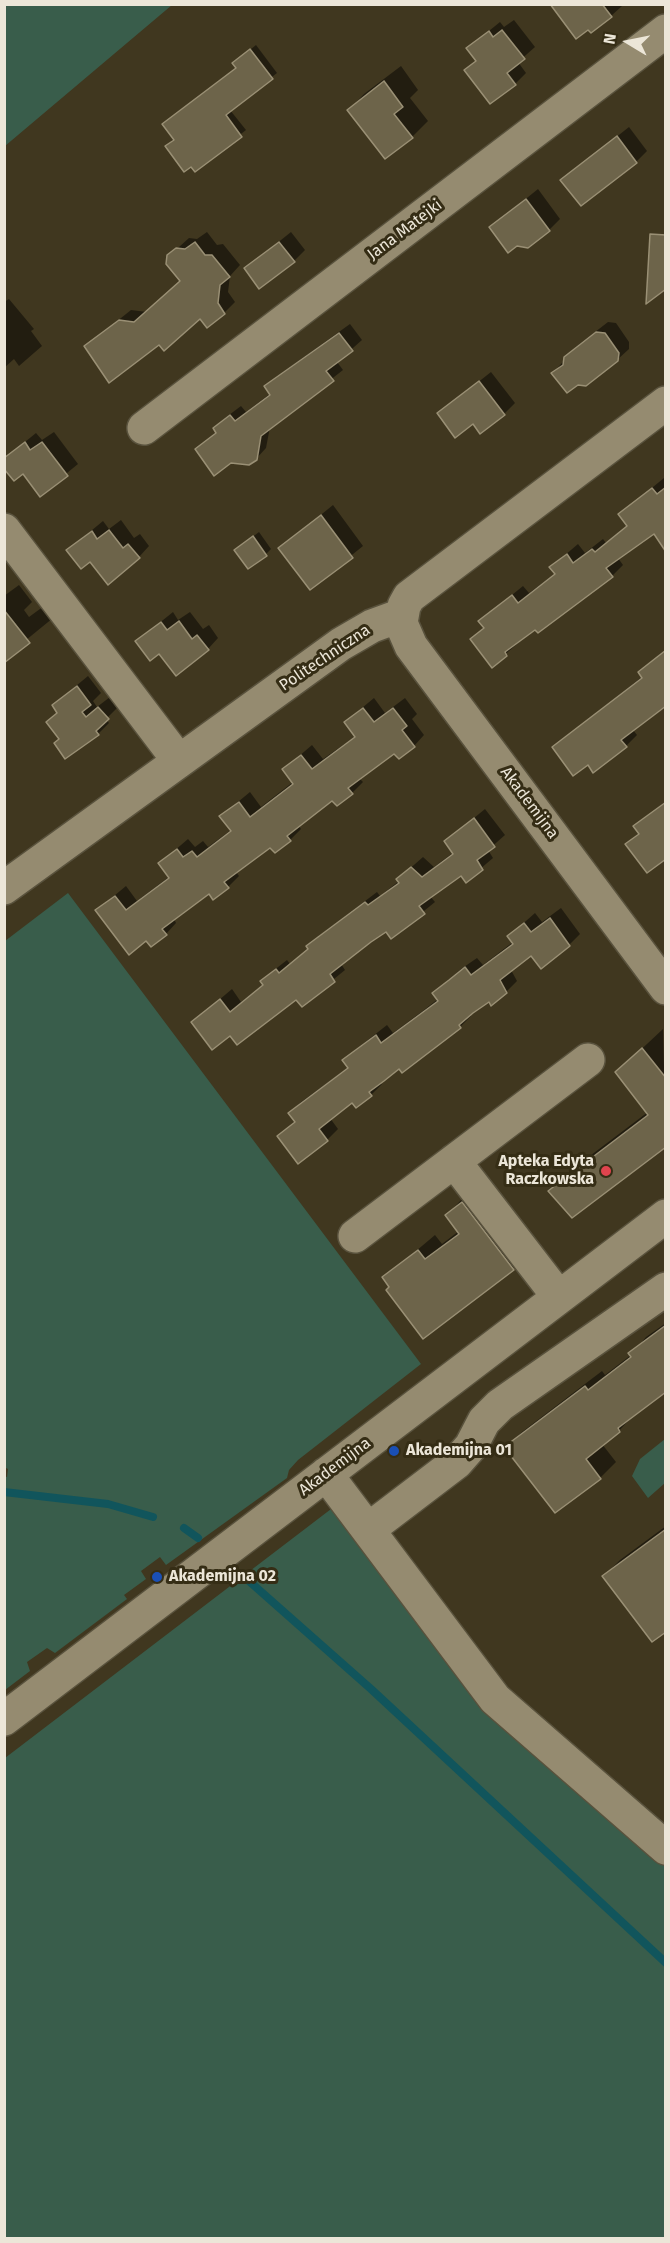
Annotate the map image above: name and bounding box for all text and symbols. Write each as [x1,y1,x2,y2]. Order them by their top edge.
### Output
north arrow [598,12,658,72]
text: N [600,32,620,46]
street label: Jana Matejki [364,196,446,264]
street label: Politechniczna [276,621,374,695]
street label: Akademijna [496,763,562,843]
place label: Apteka Edyta Raczkowska [498,1152,594,1190]
marker: Apteka Edyta Raczkowska [599,1164,613,1178]
street label: Akademijna [295,1434,375,1500]
place label: Akademijna 01 [406,1441,512,1461]
marker: Akademijna 01 [387,1444,401,1458]
place label: Akademijna 02 [169,1567,276,1587]
marker: Akademijna 02 [150,1570,164,1584]

